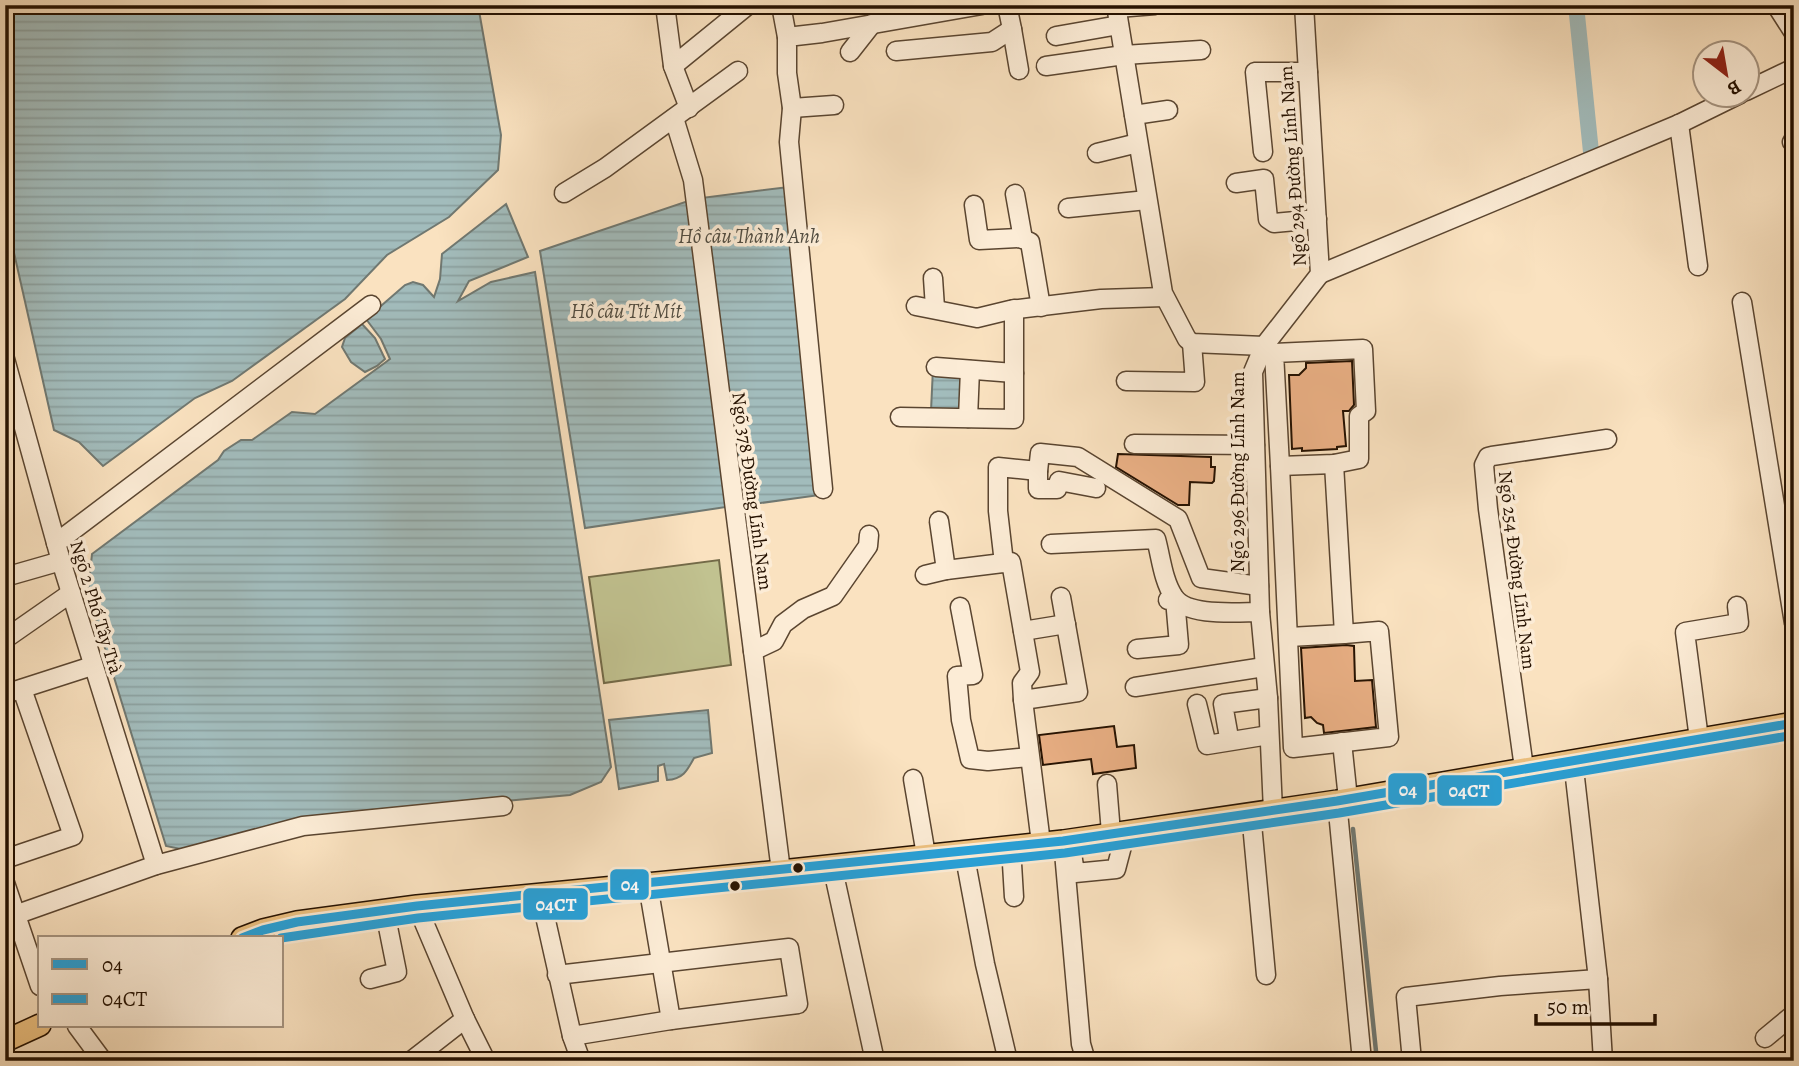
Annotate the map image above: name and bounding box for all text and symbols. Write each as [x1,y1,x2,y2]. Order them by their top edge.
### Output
north arrow [1690,38,1760,108]
street label: Ngõ 294 Đường Lĩnh Nam [1273,65,1313,267]
text: B [1722,74,1746,102]
water label: Hồ câu Thành Anh [678,222,820,250]
water label: Hồ câu Tít Mít [570,297,683,325]
street label: Ngõ 296 Đường Lĩnh Nam [1225,371,1251,573]
street label: Ngõ 378 Đường Lĩnh Nam [725,390,779,592]
street label: Ngõ 254 Đường Lĩnh Nam [1492,469,1542,671]
street label: Ngõ 2 Phố Tây Trà [63,537,129,677]
line badge: 04 [1387,772,1428,806]
line badge: 04CT [1436,774,1503,807]
text: 04 [1399,777,1417,803]
text: 04CT [1449,778,1490,804]
unlabelled marker [791,861,805,875]
line badge: 04 [609,868,650,901]
text: 04 [621,872,639,898]
unlabelled marker [728,879,742,893]
line badge: 04CT [522,887,589,921]
text: 04CT [536,892,577,918]
legend [38,936,284,1028]
text: 04 [102,951,123,979]
scale bar [1536,982,1656,1026]
text: 04CT [102,985,148,1013]
text: 50 m [1547,993,1589,1021]

